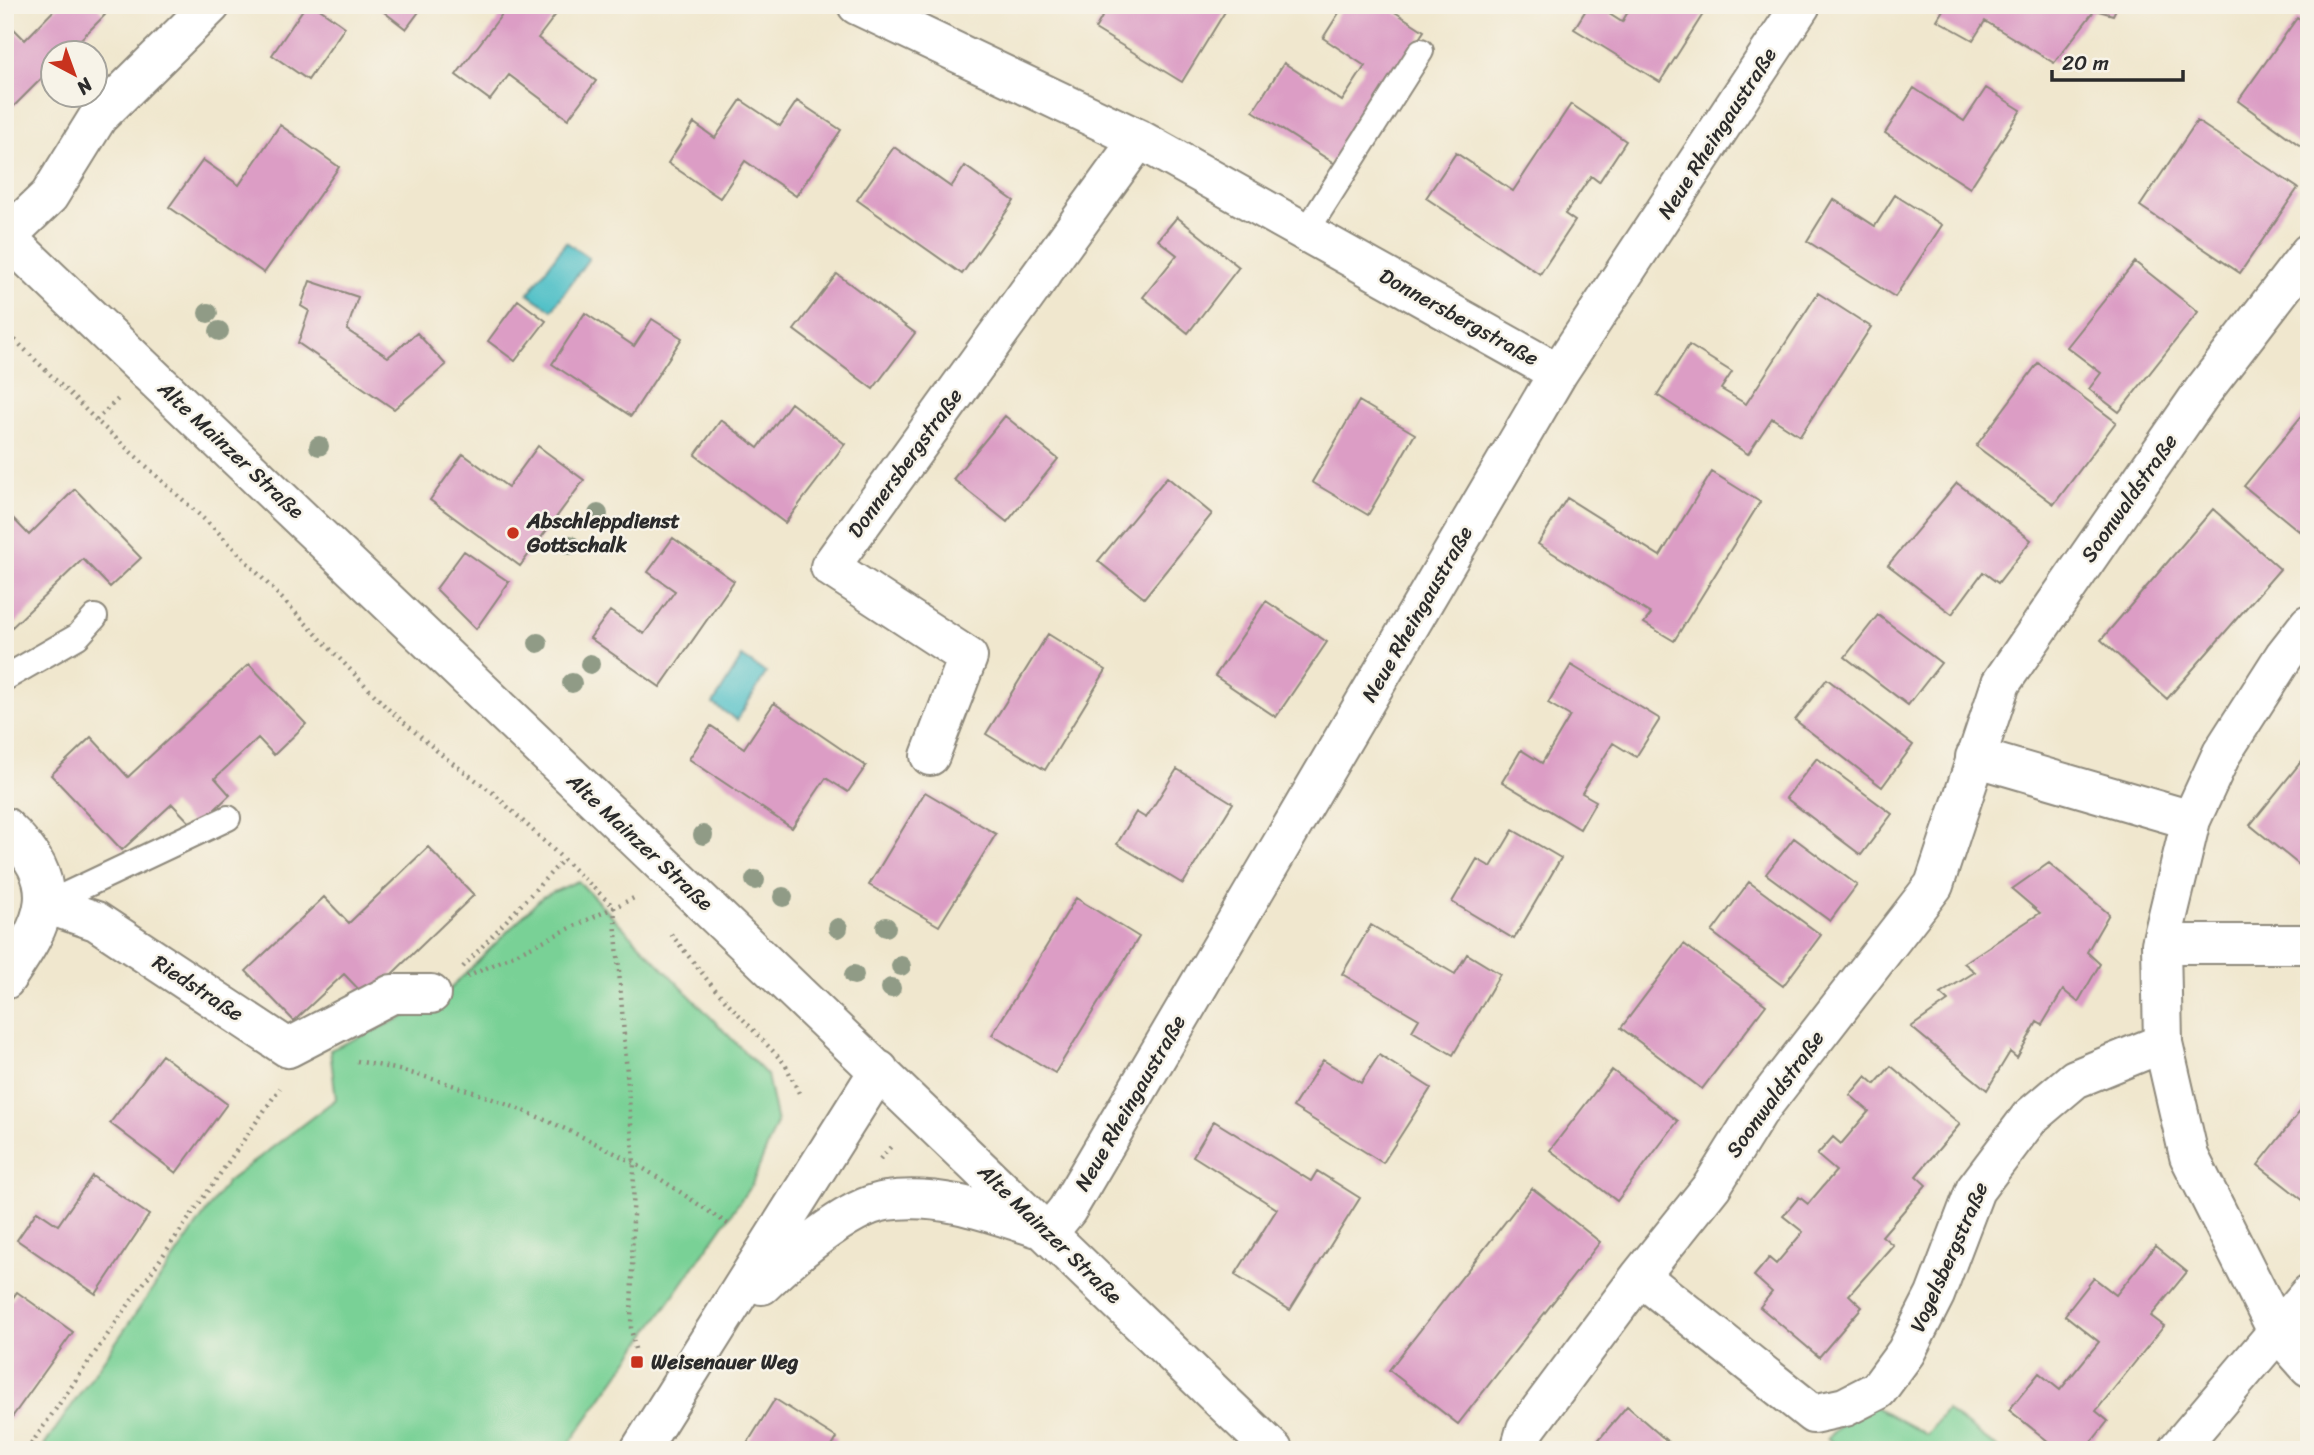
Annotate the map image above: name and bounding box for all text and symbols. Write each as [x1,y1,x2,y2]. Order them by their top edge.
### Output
north arrow [38,38,108,108]
scale bar [2052,38,2183,82]
street label: Neue Rheingaustraße [1647,39,1787,227]
text: 20 m [2062,44,2109,82]
text: N [68,69,101,104]
street label: Donnersbergstraße [1372,257,1546,377]
street label: Alte Mainzer Straße [148,371,314,529]
street label: Donnersbergstraße [837,380,973,546]
street label: Soonwaldstraße [2070,425,2188,571]
place label: Abschleppdienst Gottschalk [526,502,680,564]
street label: Neue Rheingaustraße [1351,518,1483,710]
marker: Abschleppdienst Gottschalk [505,525,521,541]
street label: Alte Mainzer Straße [557,763,723,921]
street label: Riedstraße [144,944,252,1032]
street label: Neue Rheingaustraße [1064,1007,1196,1199]
street label: Soonwaldstraße [1715,1022,1835,1166]
street label: Alte Mainzer Straße [968,1154,1132,1314]
street label: Vogelsbergstraße [1899,1175,1999,1338]
place label: Weisenauer Weg [651,1343,799,1381]
marker: Weisenauer Weg [629,1354,645,1370]

